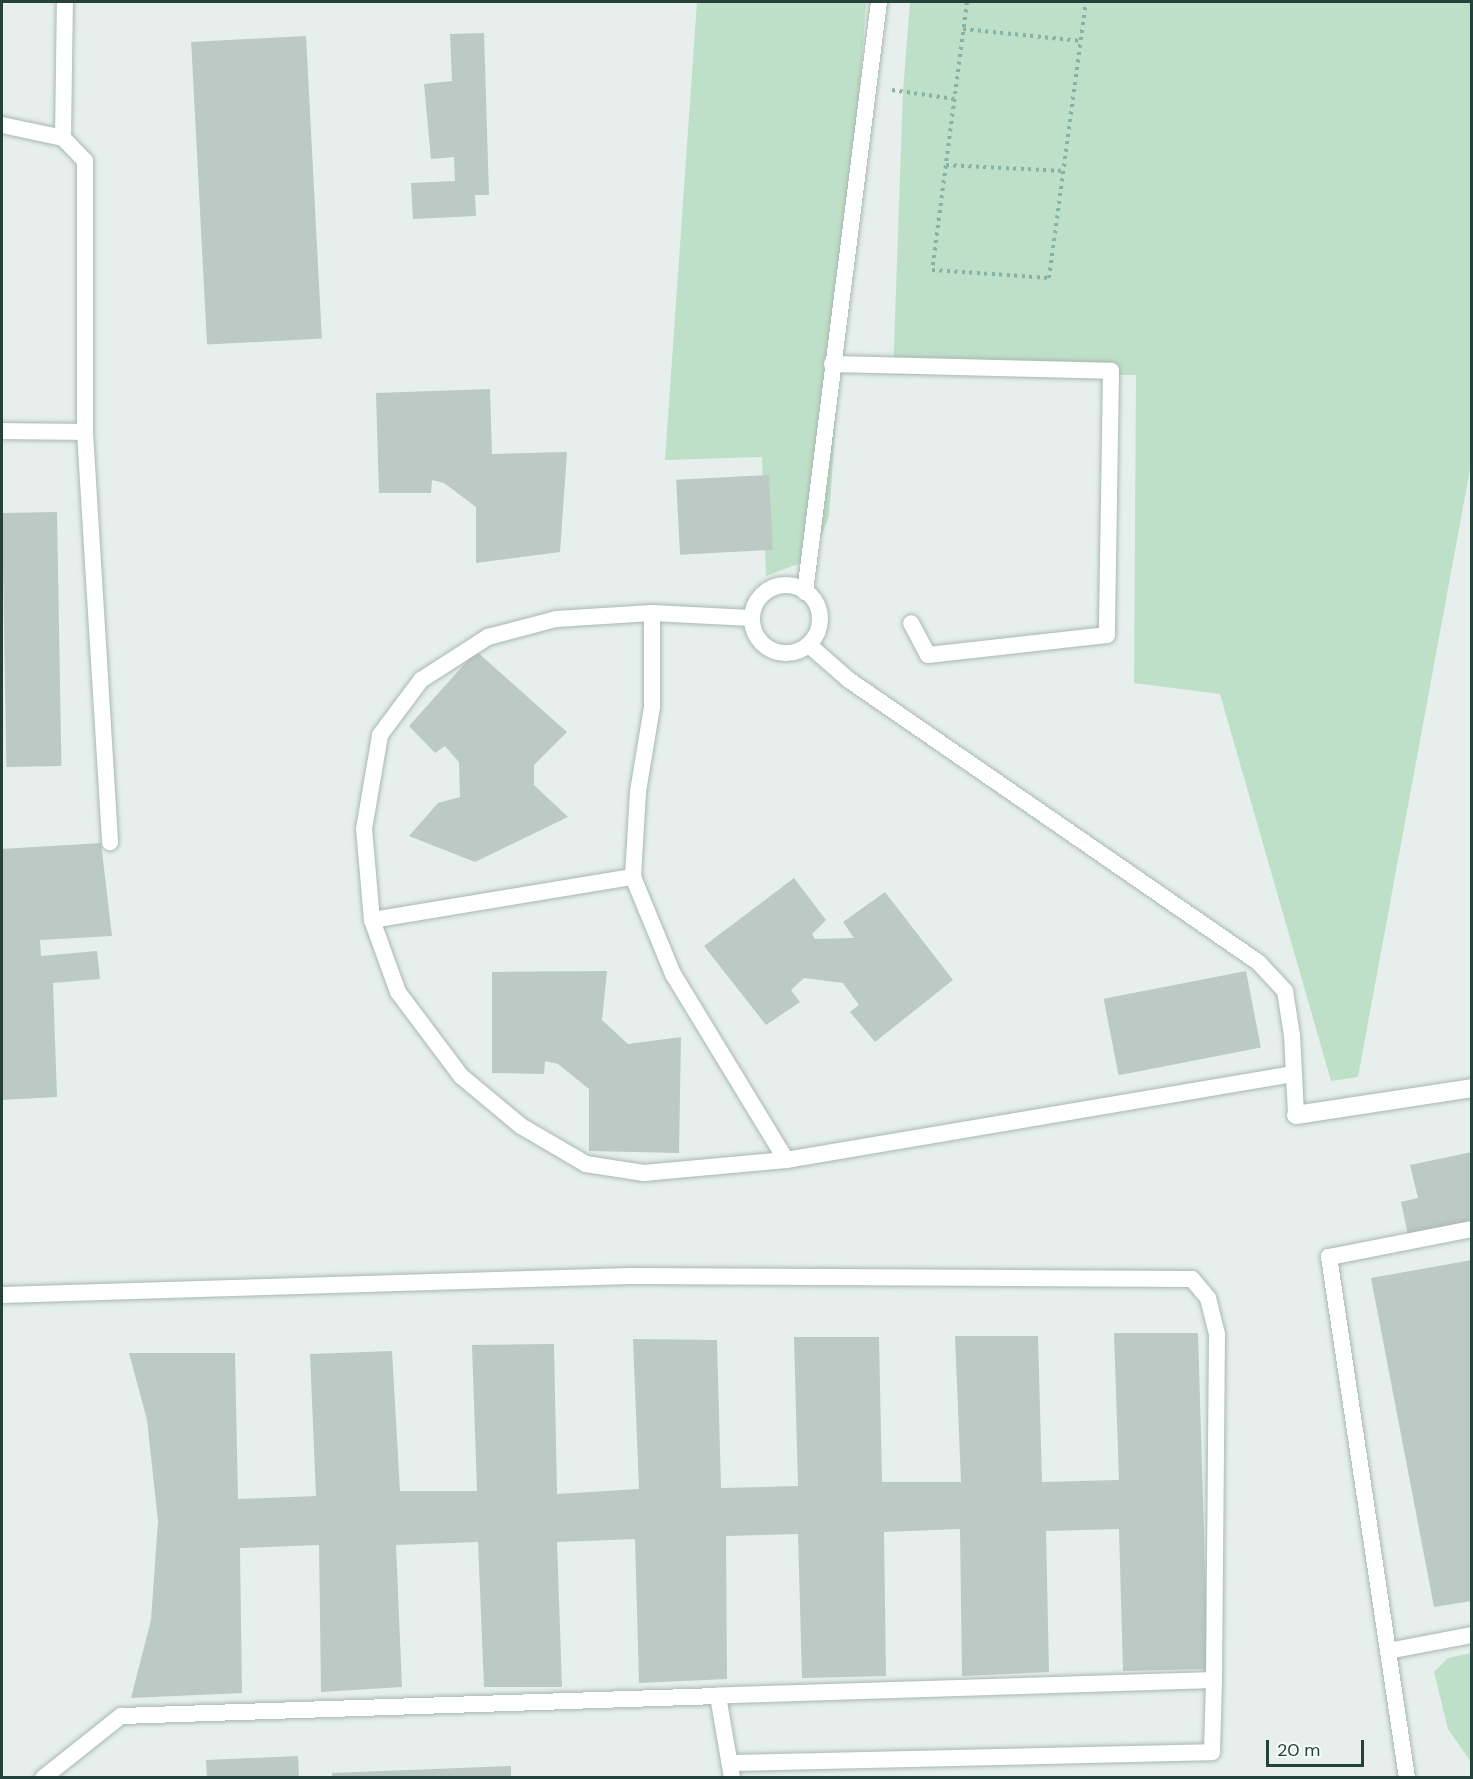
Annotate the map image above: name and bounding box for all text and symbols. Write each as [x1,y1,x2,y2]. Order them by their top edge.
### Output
scale bar [1269,1728,1366,1766]
text: 20 m [1277,1738,1320,1762]

